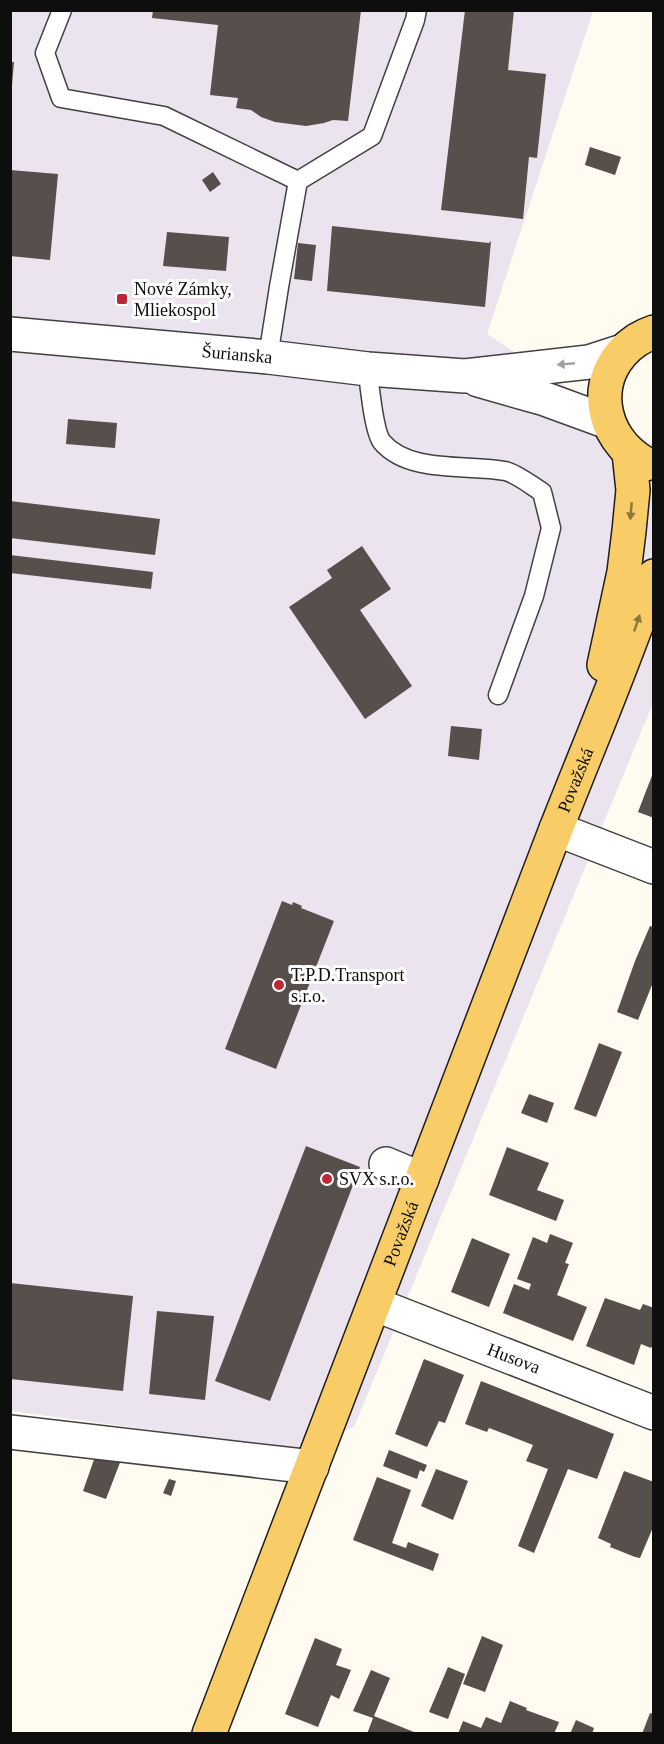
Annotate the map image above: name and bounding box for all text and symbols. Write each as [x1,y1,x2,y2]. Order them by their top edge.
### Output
place label: Nové Zámky, Mliekospol [134,279,232,320]
marker: Nové Zámky, Mliekospol [115,292,129,306]
street label: Šurianska [201,340,274,367]
one-way arrow [557,359,576,369]
one-way arrow [626,502,636,521]
one-way arrow [633,614,643,632]
street label: Považská [554,745,597,815]
place label: T.P.D.Transport s.r.o. [291,965,405,1006]
marker: T.P.D.Transport s.r.o. [272,978,286,992]
place label: SVX s.r.o. [339,1169,414,1189]
marker: SVX s.r.o. [320,1172,334,1186]
street label: Považská [379,1198,422,1269]
street label: Husova [485,1339,543,1378]

